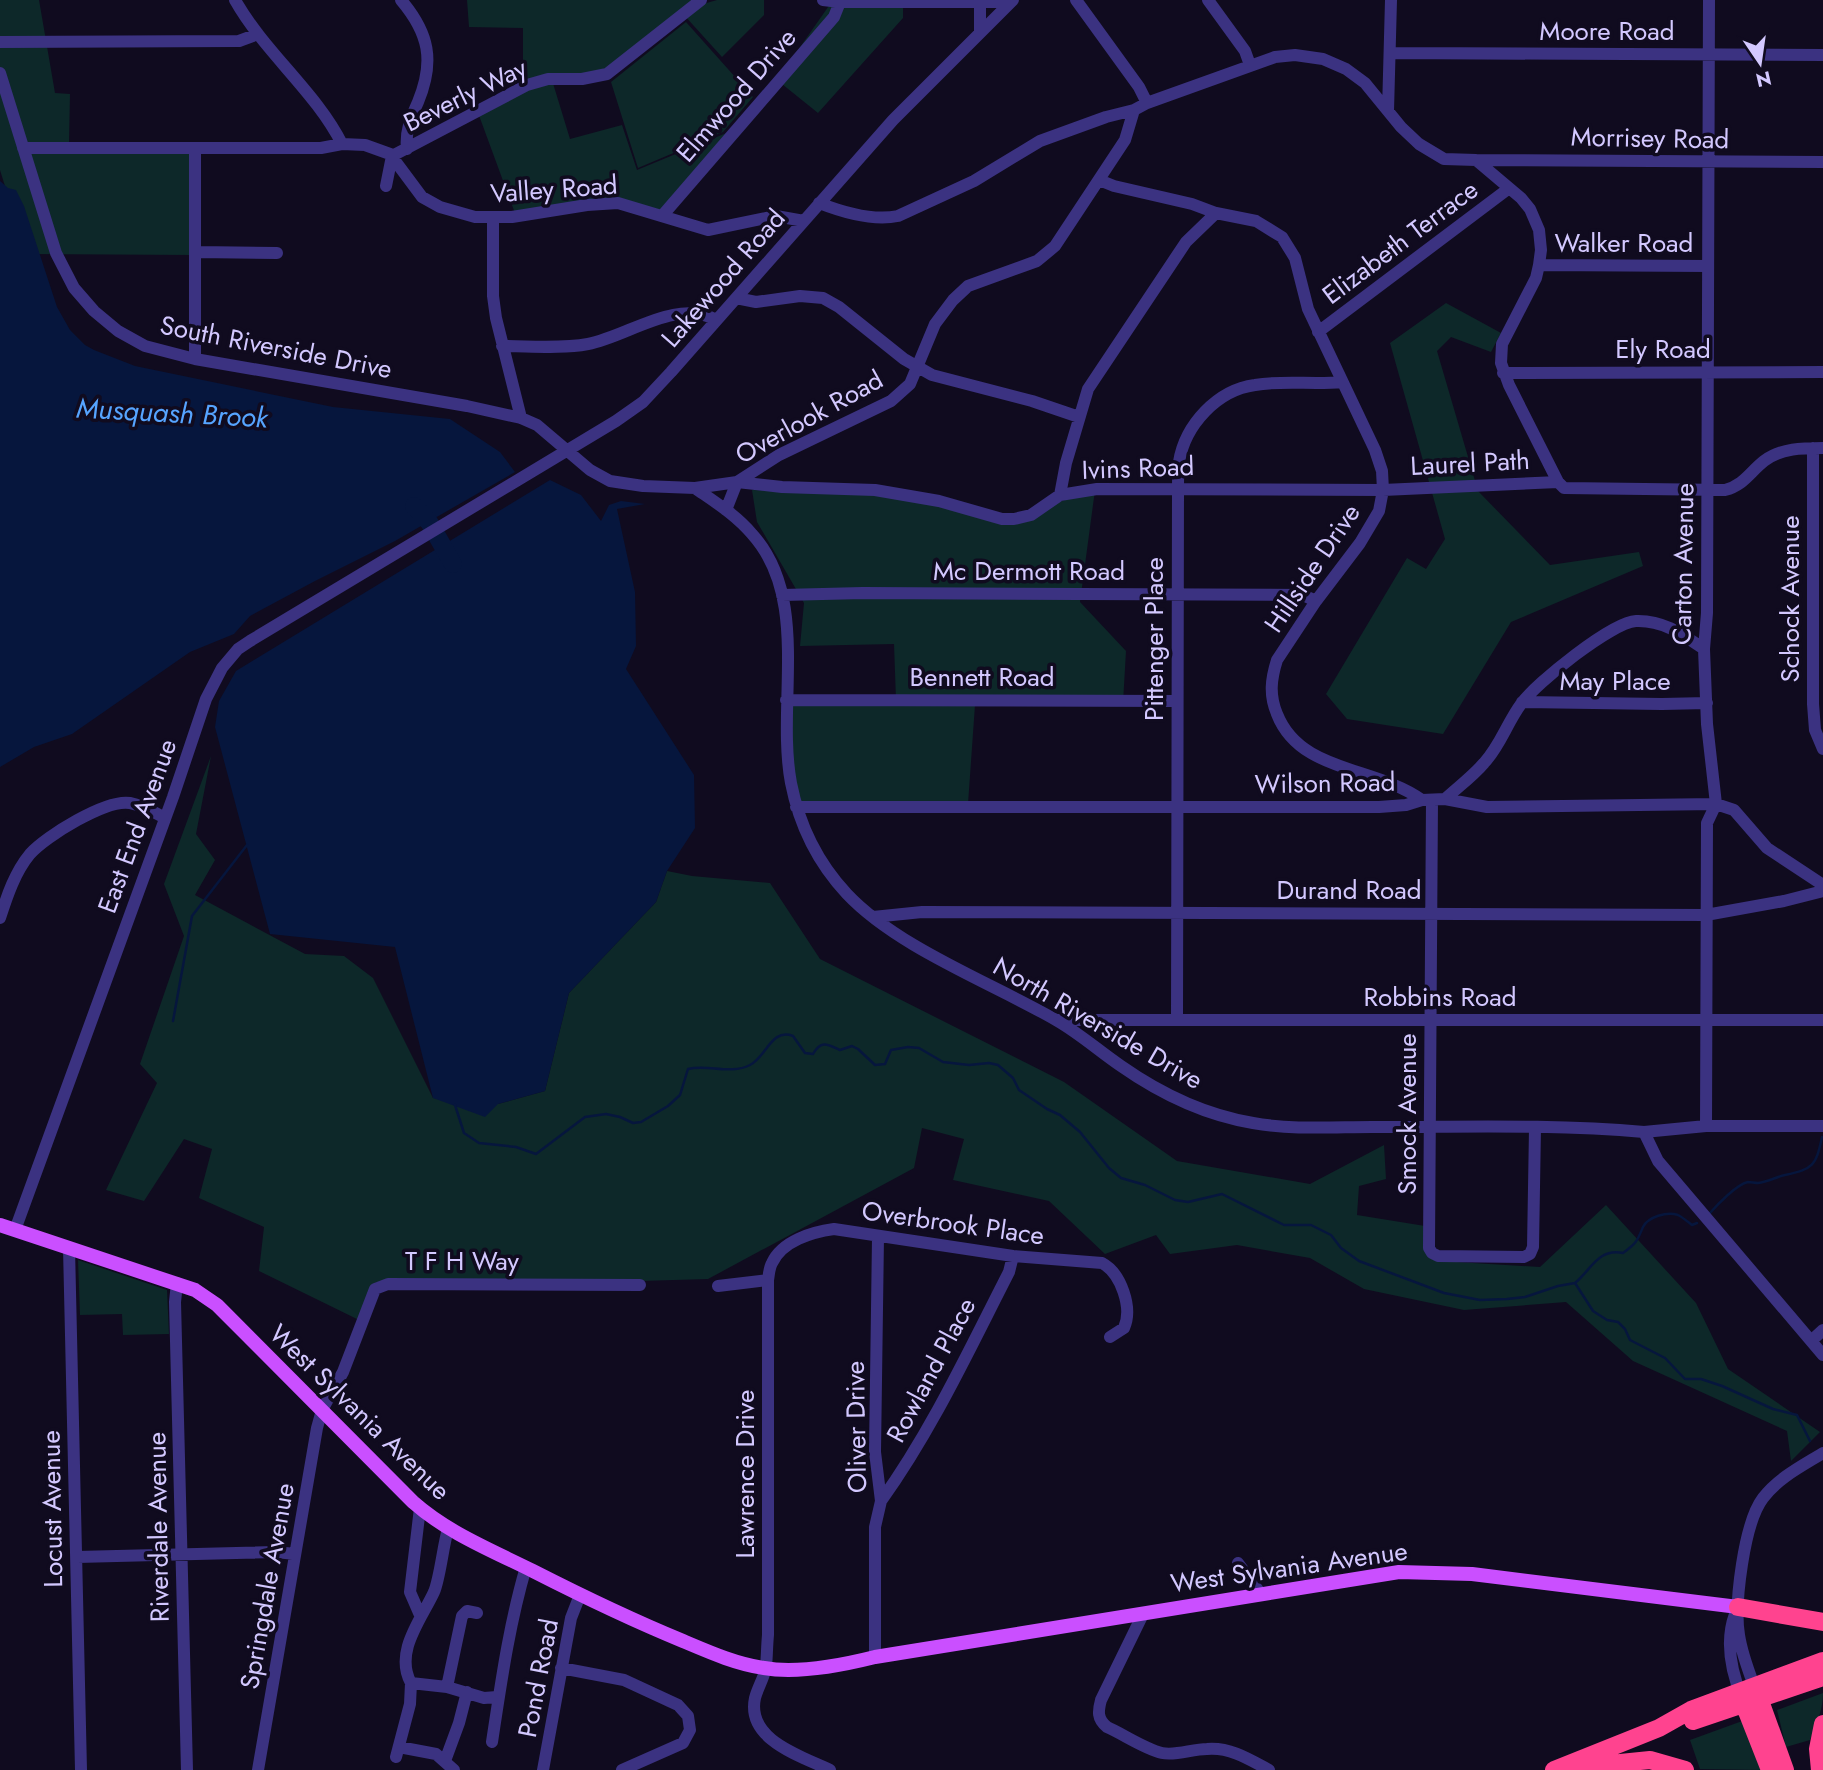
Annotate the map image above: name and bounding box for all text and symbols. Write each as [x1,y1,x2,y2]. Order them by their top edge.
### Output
street label: Moore Road [1539,12,1675,50]
street label: Elmwood Drive [667,20,805,170]
north arrow [1725,28,1795,98]
street label: Beverly Way [397,49,534,141]
text: N [1753,64,1774,94]
street label: Morrisey Road [1570,118,1730,158]
street label: Valley Road [489,166,619,212]
street label: Elizabeth Terrace [1314,171,1486,313]
street label: Lakewood Road [652,200,794,356]
street label: Walker Road [1555,224,1693,262]
street label: South Riverside Drive [157,306,395,388]
street label: Ely Road [1615,330,1711,368]
street label: Overlook Road [728,361,890,473]
water label: Musquash Brook [75,388,270,439]
street label: Laurel Path [1409,441,1531,485]
street label: Ivins Road [1081,447,1195,489]
street label: Carton Avenue [1663,483,1703,645]
street label: Hillside Drive [1255,496,1369,640]
street label: Schock Avenue [1771,515,1809,683]
street label: Mc Dermott Road [933,552,1125,590]
street label: Pittenger Place [1135,557,1173,721]
street label: Bennett Road [910,658,1054,696]
street label: May Place [1559,662,1671,700]
street label: East End Avenue [88,734,186,918]
street label: Wilson Road [1254,763,1396,803]
street label: Durand Road [1276,871,1422,909]
street label: North Riverside Drive [986,947,1210,1099]
street label: Robbins Road [1363,978,1517,1016]
street label: Smock Avenue [1388,1033,1426,1195]
street label: Overbrook Place [859,1191,1047,1255]
street label: T F H Way [405,1242,520,1280]
street label: Rowland Place [877,1291,985,1449]
street label: West Sylvania Avenue [261,1315,459,1509]
street label: Oliver Drive [836,1361,876,1493]
street label: Lawrence Drive [726,1390,764,1558]
street label: Locust Avenue [32,1430,72,1588]
street label: Riverdale Avenue [137,1432,179,1622]
street label: Springdale Avenue [230,1480,304,1692]
street label: West Sylvania Avenue [1168,1532,1410,1602]
street label: Pond Road [508,1615,568,1741]

